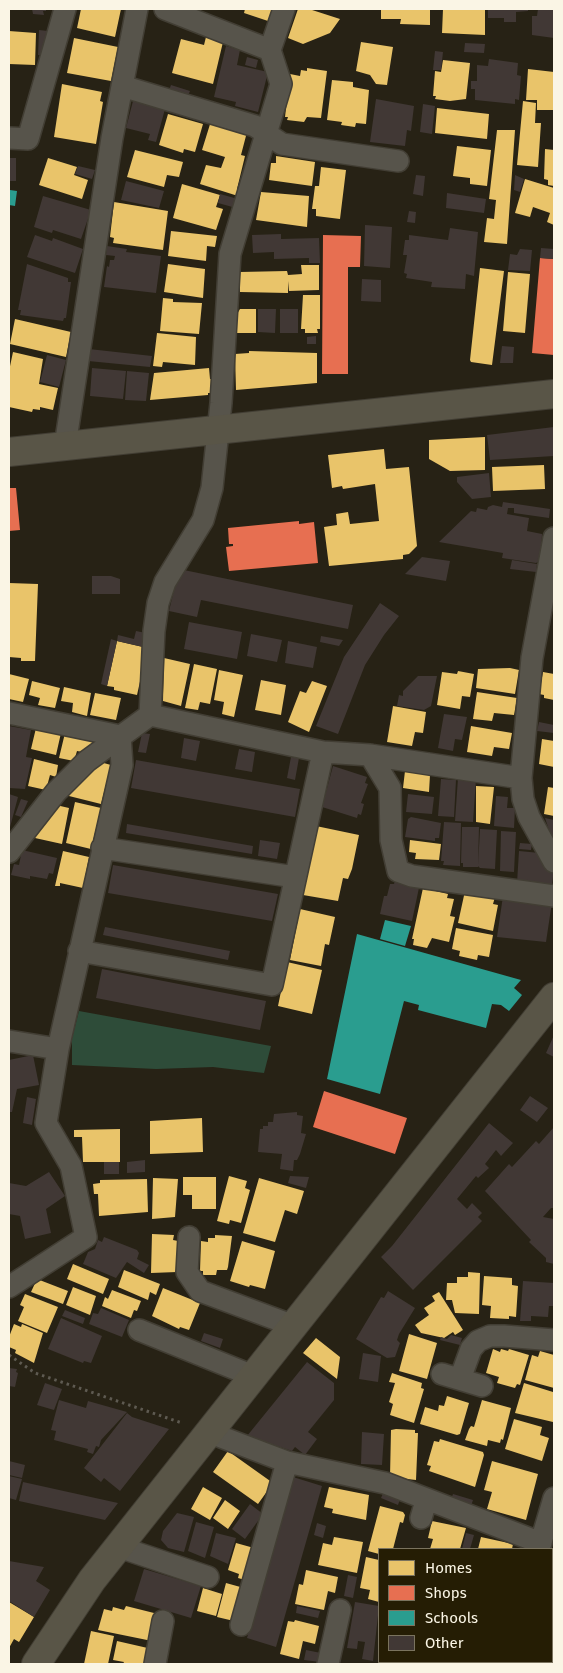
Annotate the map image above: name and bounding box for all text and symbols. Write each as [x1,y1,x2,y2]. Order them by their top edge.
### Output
legend [378,1548,553,1663]
text: Homes [425,1559,472,1577]
text: Shops [425,1584,467,1602]
text: Schools [425,1609,478,1627]
text: Other [425,1634,464,1652]

